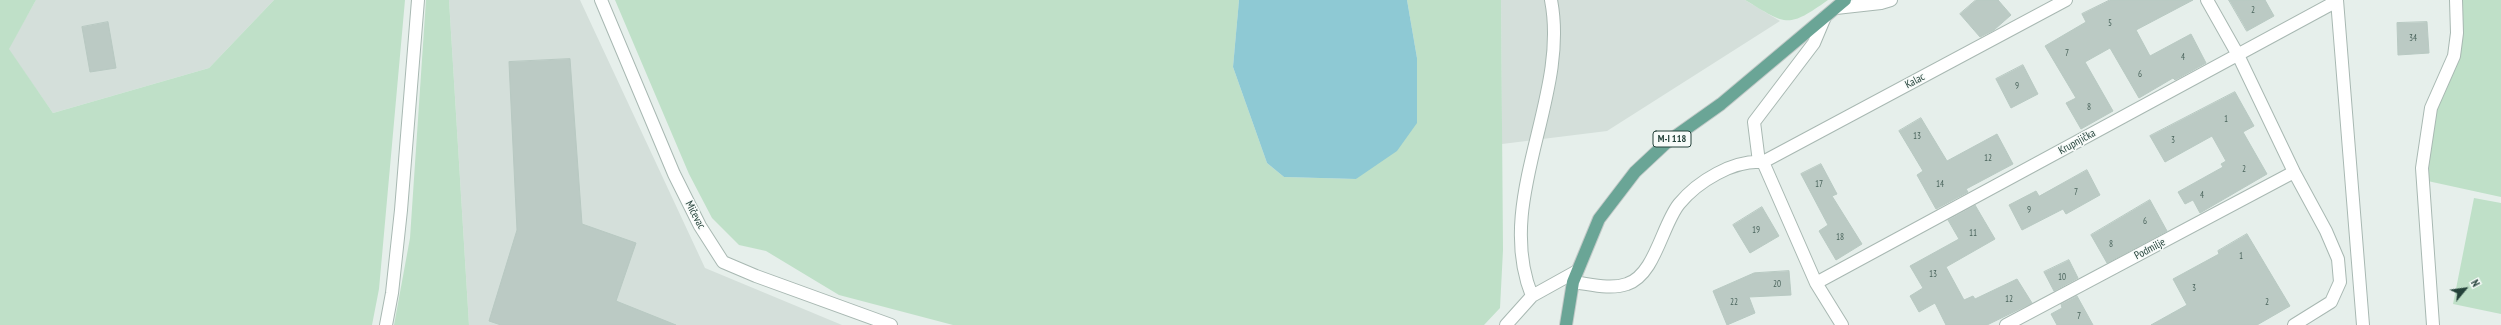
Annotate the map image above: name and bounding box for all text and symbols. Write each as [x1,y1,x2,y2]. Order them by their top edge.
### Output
house number: 2 [2251,5,2255,15]
house number: 5 [2108,18,2112,28]
house number: 34 [2409,33,2417,43]
house number: 7 [2065,48,2069,58]
house number: 4 [2181,52,2185,62]
house number: 6 [2138,69,2142,79]
street label: Kalac [1903,70,1927,92]
house number: 9 [2015,81,2019,91]
house number: 8 [2087,102,2091,112]
house number: 1 [2224,114,2228,124]
street label: Krupnjička [2056,127,2098,157]
road number: M-I 118 [1653,131,1691,147]
house number: 13 [1913,131,1921,141]
house number: 3 [2171,135,2175,145]
house number: 12 [1984,153,1992,163]
house number: 2 [2242,164,2246,174]
house number: 17 [1815,179,1823,189]
house number: 14 [1936,179,1944,189]
house number: 7 [2074,187,2078,197]
house number: 4 [2200,190,2204,200]
street label: Mičevac [682,199,708,231]
house number: 9 [2027,205,2031,215]
house number: 6 [2143,216,2147,226]
house number: 19 [1752,225,1760,235]
house number: 11 [1969,228,1977,238]
house number: 18 [1836,232,1844,242]
street label: Podmilje [2132,235,2168,263]
house number: 8 [2109,239,2113,249]
house number: 1 [2239,251,2243,261]
house number: 13 [1929,269,1937,279]
north arrow [2445,269,2485,309]
house number: 10 [2058,272,2066,282]
text: N [2468,277,2483,289]
house number: 20 [1773,279,1781,289]
house number: 3 [2192,283,2196,293]
house number: 12 [2005,294,2013,304]
house number: 22 [1730,297,1738,307]
house number: 2 [2265,297,2269,307]
house number: 7 [2077,311,2081,321]

